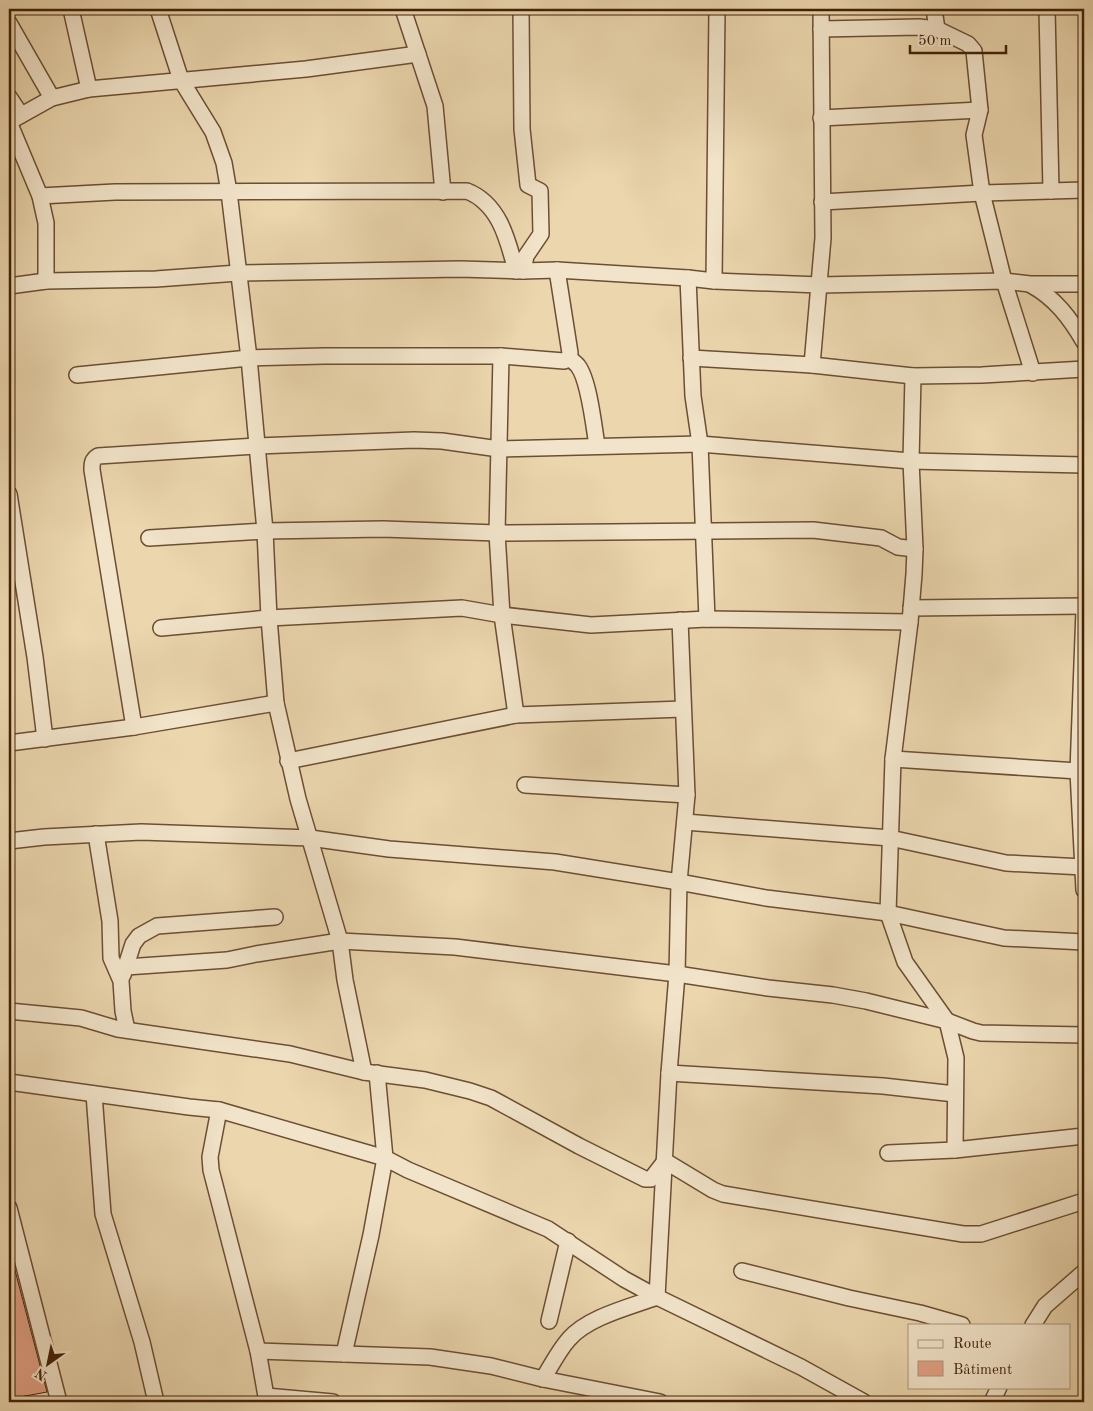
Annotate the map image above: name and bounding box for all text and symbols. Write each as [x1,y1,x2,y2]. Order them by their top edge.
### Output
scale bar [910,22,1007,54]
text: 50 m [918,34,952,49]
legend [908,1324,1070,1388]
text: Route [953,1337,991,1352]
north arrow [22,1338,72,1388]
text: Bâtiment [953,1363,1012,1378]
text: N [33,1365,50,1383]

